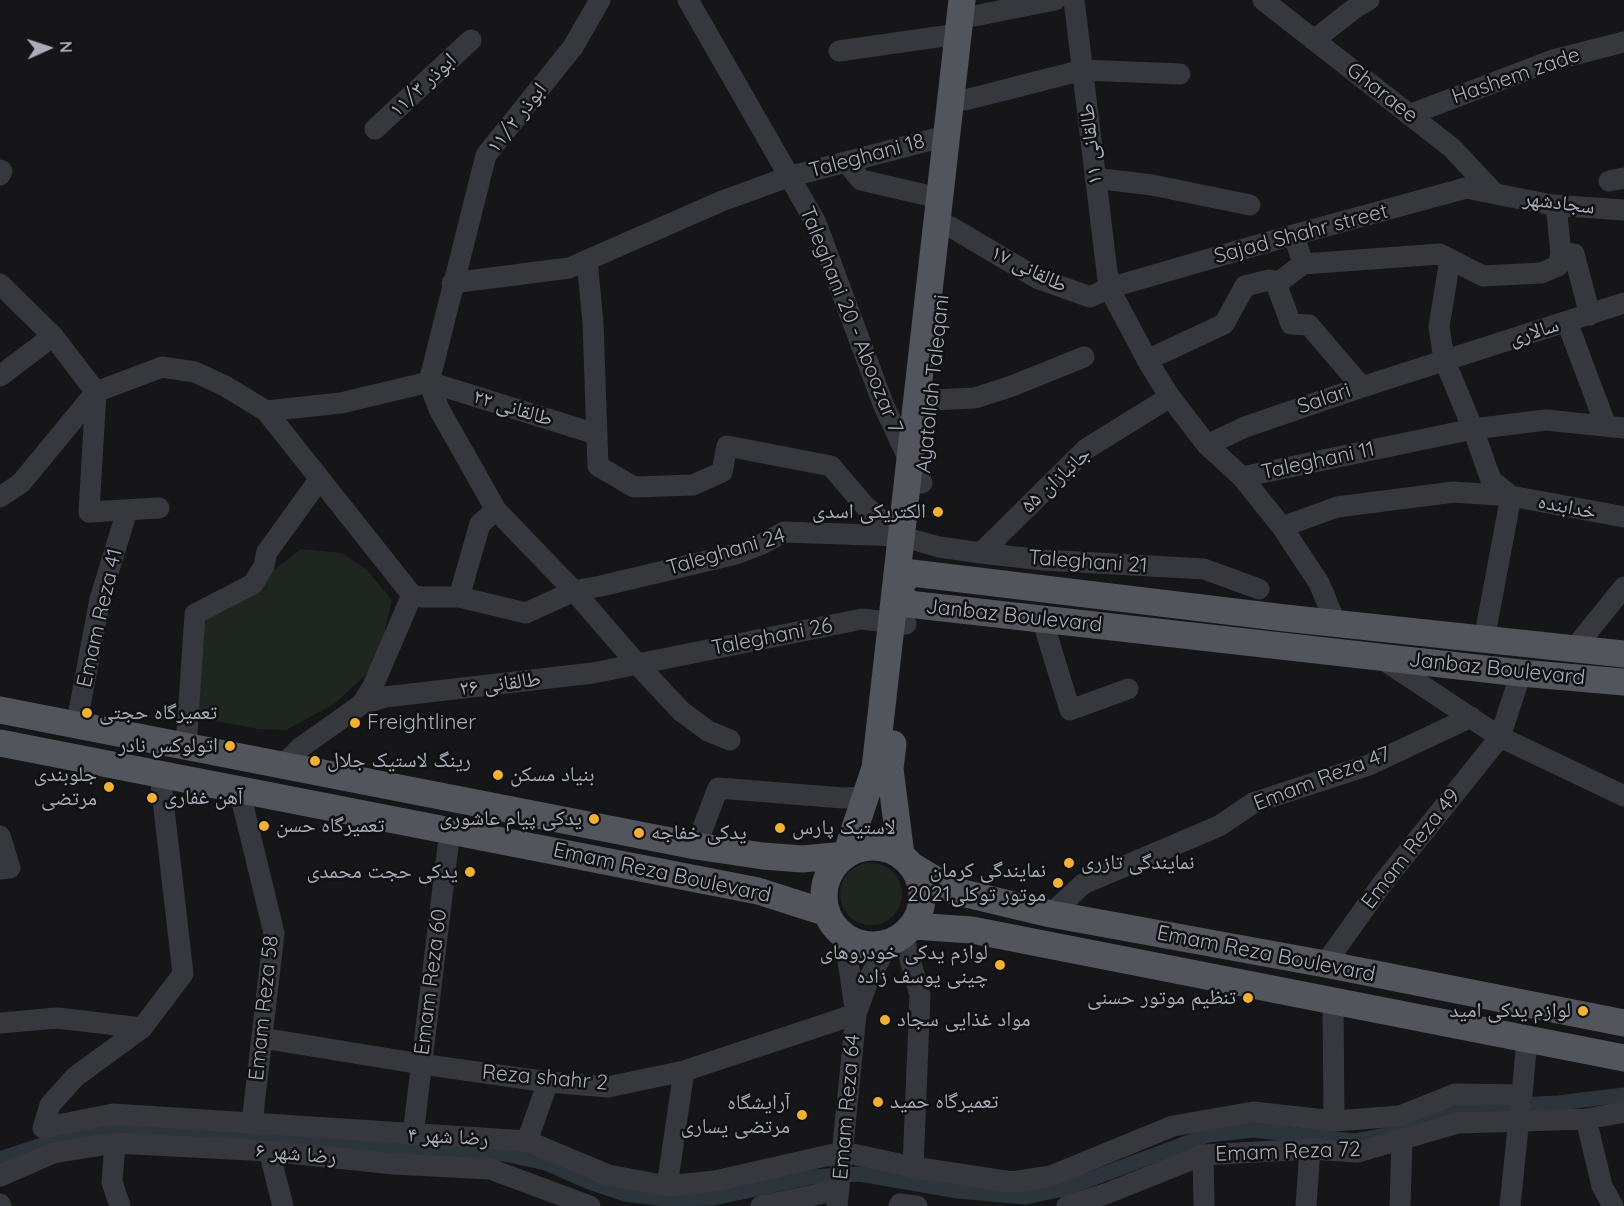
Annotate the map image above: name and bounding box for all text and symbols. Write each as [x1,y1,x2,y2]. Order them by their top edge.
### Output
north arrow [18,18,78,78]
text: N [56,41,76,53]
street label: Hashem zade [1449,42,1583,110]
street label: ابوذر ۱۱/۳ [384,48,462,122]
street label: Gharaee [1341,57,1423,129]
street label: ابوذر ۱۱/۲ [482,78,552,158]
street label: طالقانی ۱۱ [1074,102,1108,186]
street label: Taleghani 18 [806,128,928,184]
street label: سجادشهر [1522,186,1596,220]
street label: Sajad Shahr street [1211,199,1391,269]
street label: Taleghani 20 - Aboozar 7 [794,203,908,437]
street label: طالقانی ۱۷ [987,240,1071,298]
street label: Ayatollah Taleqani [911,294,955,474]
street label: سالاری [1506,312,1562,352]
street label: Salari [1294,378,1354,420]
street label: طالقانی ۲۲ [470,384,556,432]
street label: Taleghani 11 [1259,437,1377,485]
street label: جانبازان ۵۵ [1016,441,1096,519]
street label: خدابنده [1536,489,1598,525]
place label: الکتریکی اسدی [812,499,926,525]
marker: الکتریکی اسدی [931,505,945,519]
street label: Taleghani 24 [664,523,788,581]
street label: Taleghani 21 [1028,545,1148,579]
street label: Emam Reza 41 [72,546,128,690]
street label: Janbaz Boulevard [925,594,1103,638]
street label: Taleghani 26 [709,613,835,661]
street label: Janbaz Boulevard [1408,647,1586,691]
street label: طالقانی ۲۶ [458,667,542,701]
place label: تعمیرگاه حجتی [99,700,217,726]
marker: تعمیرگاه حجتی [80,706,94,720]
place label: Freightliner [367,710,476,736]
marker: Freightliner [348,716,362,730]
place label: اتولوکس نادر [118,733,218,759]
marker: اتولوکس نادر [223,739,237,753]
street label: Emam Reza 47 [1250,741,1394,817]
place label: رینگ لاستیک جلال [327,748,471,774]
marker: رینگ لاستیک جلال [308,754,322,768]
place label: جلوبندی مرتضی [34,762,97,812]
place label: بنیاد مسکن [510,762,595,788]
marker: بنیاد مسکن [491,768,505,782]
marker: جلوبندی مرتضی [102,780,116,794]
street label: Emam Reza 49 [1356,784,1466,914]
place label: آهن غفاری [164,785,243,811]
marker: آهن غفاری [145,791,159,805]
place label: یدکی پیام عاشوری [439,806,582,832]
marker: یدکی پیام عاشوری [587,812,601,826]
place label: تعمیرگاه حسن [276,813,385,839]
place label: لاستیک پارس [792,815,896,841]
marker: تعمیرگاه حسن [257,819,271,833]
place label: یدکی خفاجه [651,820,747,846]
marker: لاستیک پارس [773,821,787,835]
marker: یدکی خفاجه [632,826,646,840]
street label: Emam Reza Boulevard [551,838,773,908]
place label: نمایندگی تازری [1081,850,1195,876]
marker: نمایندگی تازری [1062,856,1076,870]
place label: نمایندگی کرمان موتور توکلی2021 [907,858,1046,908]
place label: یدکی حجت محمدی [307,859,458,885]
marker: یدکی حجت محمدی [463,865,477,879]
marker: نمایندگی کرمان موتور توکلی2021 [1051,876,1065,890]
street label: Emam Reza 60 [410,908,452,1056]
street label: Emam Reza Boulevard [1155,920,1377,988]
street label: Emam Reza 58 [244,934,284,1082]
place label: لوازم یدکی خودروهای چینی یوسف زاده [820,940,988,990]
marker: لوازم یدکی خودروهای چینی یوسف زاده [993,958,1007,972]
place label: تنظیم موتور حسنی [1087,985,1236,1011]
marker: تنظیم موتور حسنی [1241,991,1255,1005]
place label: لوازم یدکی امید [1449,998,1571,1024]
marker: لوازم یدکی امید [1576,1004,1590,1018]
place label: مواد غذایی سجاد [897,1007,1031,1033]
marker: مواد غذایی سجاد [878,1013,892,1027]
street label: Emam Reza 64 [828,1033,866,1181]
street label: Reza shahr 2 [481,1060,609,1096]
place label: تعمیرگاه حمید [890,1089,998,1115]
place label: آرایشگاه مرتضی یساری [681,1090,790,1140]
marker: تعمیرگاه حمید [871,1095,885,1109]
marker: آرایشگاه مرتضی یساری [795,1108,809,1122]
street label: رضا شهر ۴ [407,1122,489,1152]
street label: Emam Reza 72 [1215,1137,1361,1167]
street label: رضا شهر ۶ [254,1138,338,1170]

